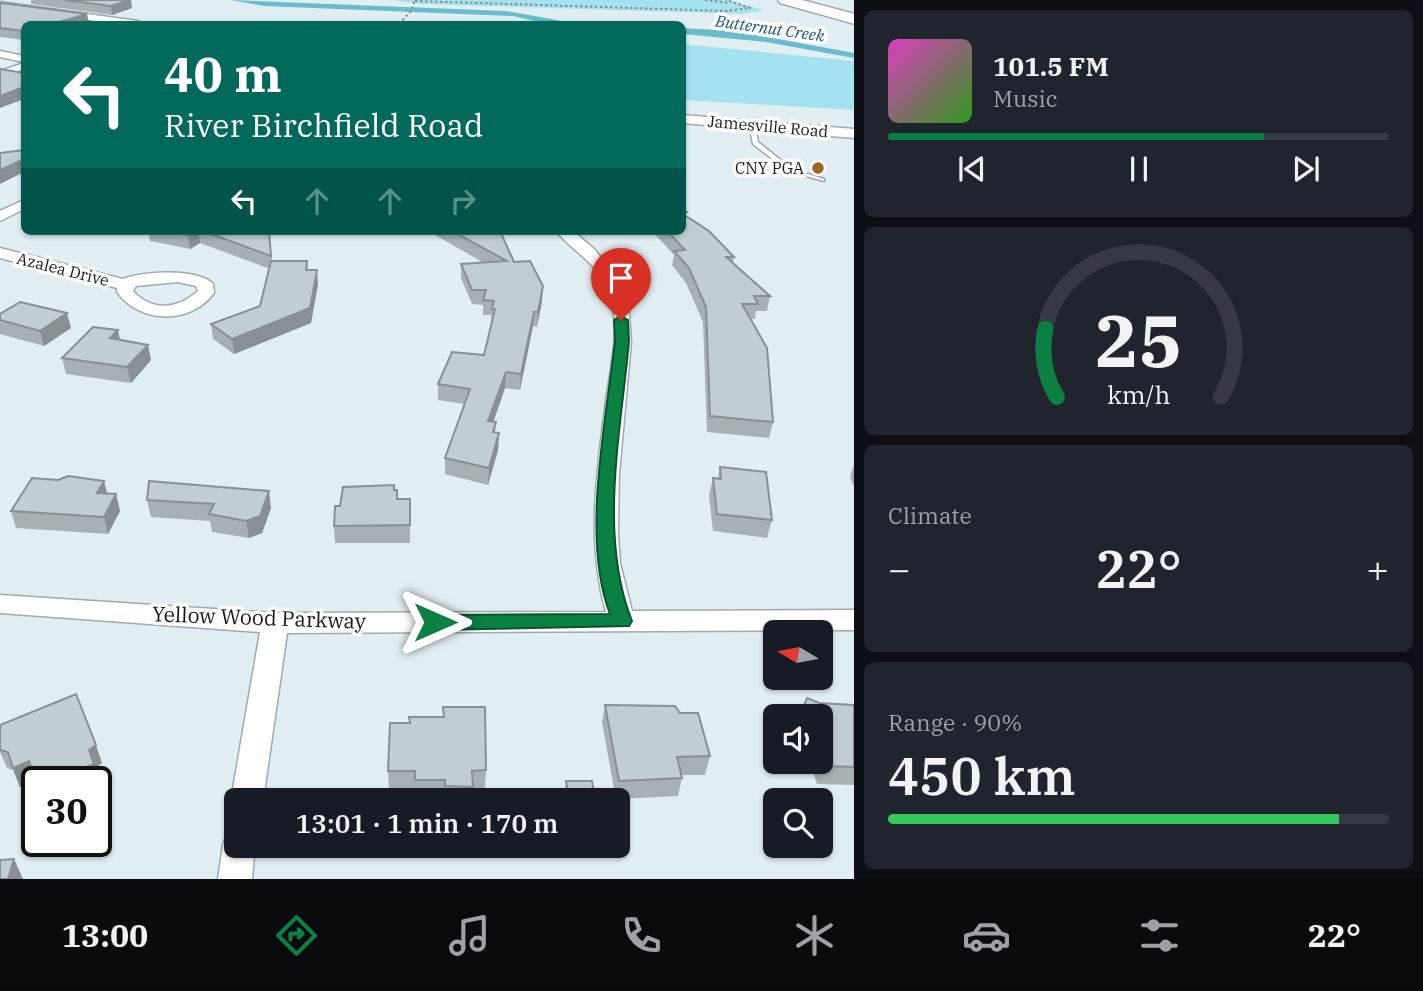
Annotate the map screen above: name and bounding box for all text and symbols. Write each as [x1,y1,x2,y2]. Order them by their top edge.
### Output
water label: Butternut Creek [713,10,826,46]
text: 40 m [164,42,282,105]
icon: left [49,49,140,140]
text: 101.5 FM [993,49,1109,83]
text: Music [993,83,1058,113]
text: River Birchfield Road [164,104,484,146]
street label: Jamesville Road [707,111,829,141]
icon: previous [953,150,991,188]
icon: pause [1120,150,1158,188]
icon: next [1287,150,1325,188]
place label: CNY PGA [735,158,804,178]
marker: CNY PGA [810,160,826,176]
icon: left [225,182,263,220]
icon: ahead [298,182,336,220]
icon: ahead [371,182,409,220]
icon: right [444,182,482,220]
street label: Azalea Drive [15,248,111,290]
pin [591,248,651,320]
icon: arrive [602,259,640,297]
text: 25 [1095,292,1182,387]
text: km/h [1107,378,1170,411]
text: Climate [888,500,972,530]
text: 22° [1095,535,1182,602]
text: − [888,544,911,593]
text: + [1366,544,1389,593]
position arrow [398,585,472,659]
street label: Yellow Wood Parkway [152,599,367,635]
north arrow [763,620,833,690]
map controls [763,620,833,858]
button: sound [763,704,833,774]
text: Range · 90% [888,707,1022,737]
text: 450 km [888,742,1076,809]
speed limit sign: 30 [21,766,112,857]
button: search [763,788,833,858]
text: 13:01 · 1 min · 170 m [296,806,558,840]
icon: directions [272,911,321,960]
icon: music [445,911,494,960]
icon: phone [617,911,666,960]
icon: climate [790,911,839,960]
icon: car [962,911,1011,960]
icon: filters [1135,911,1184,960]
text: 13:00 [62,914,148,956]
text: 22° [1308,914,1361,956]

